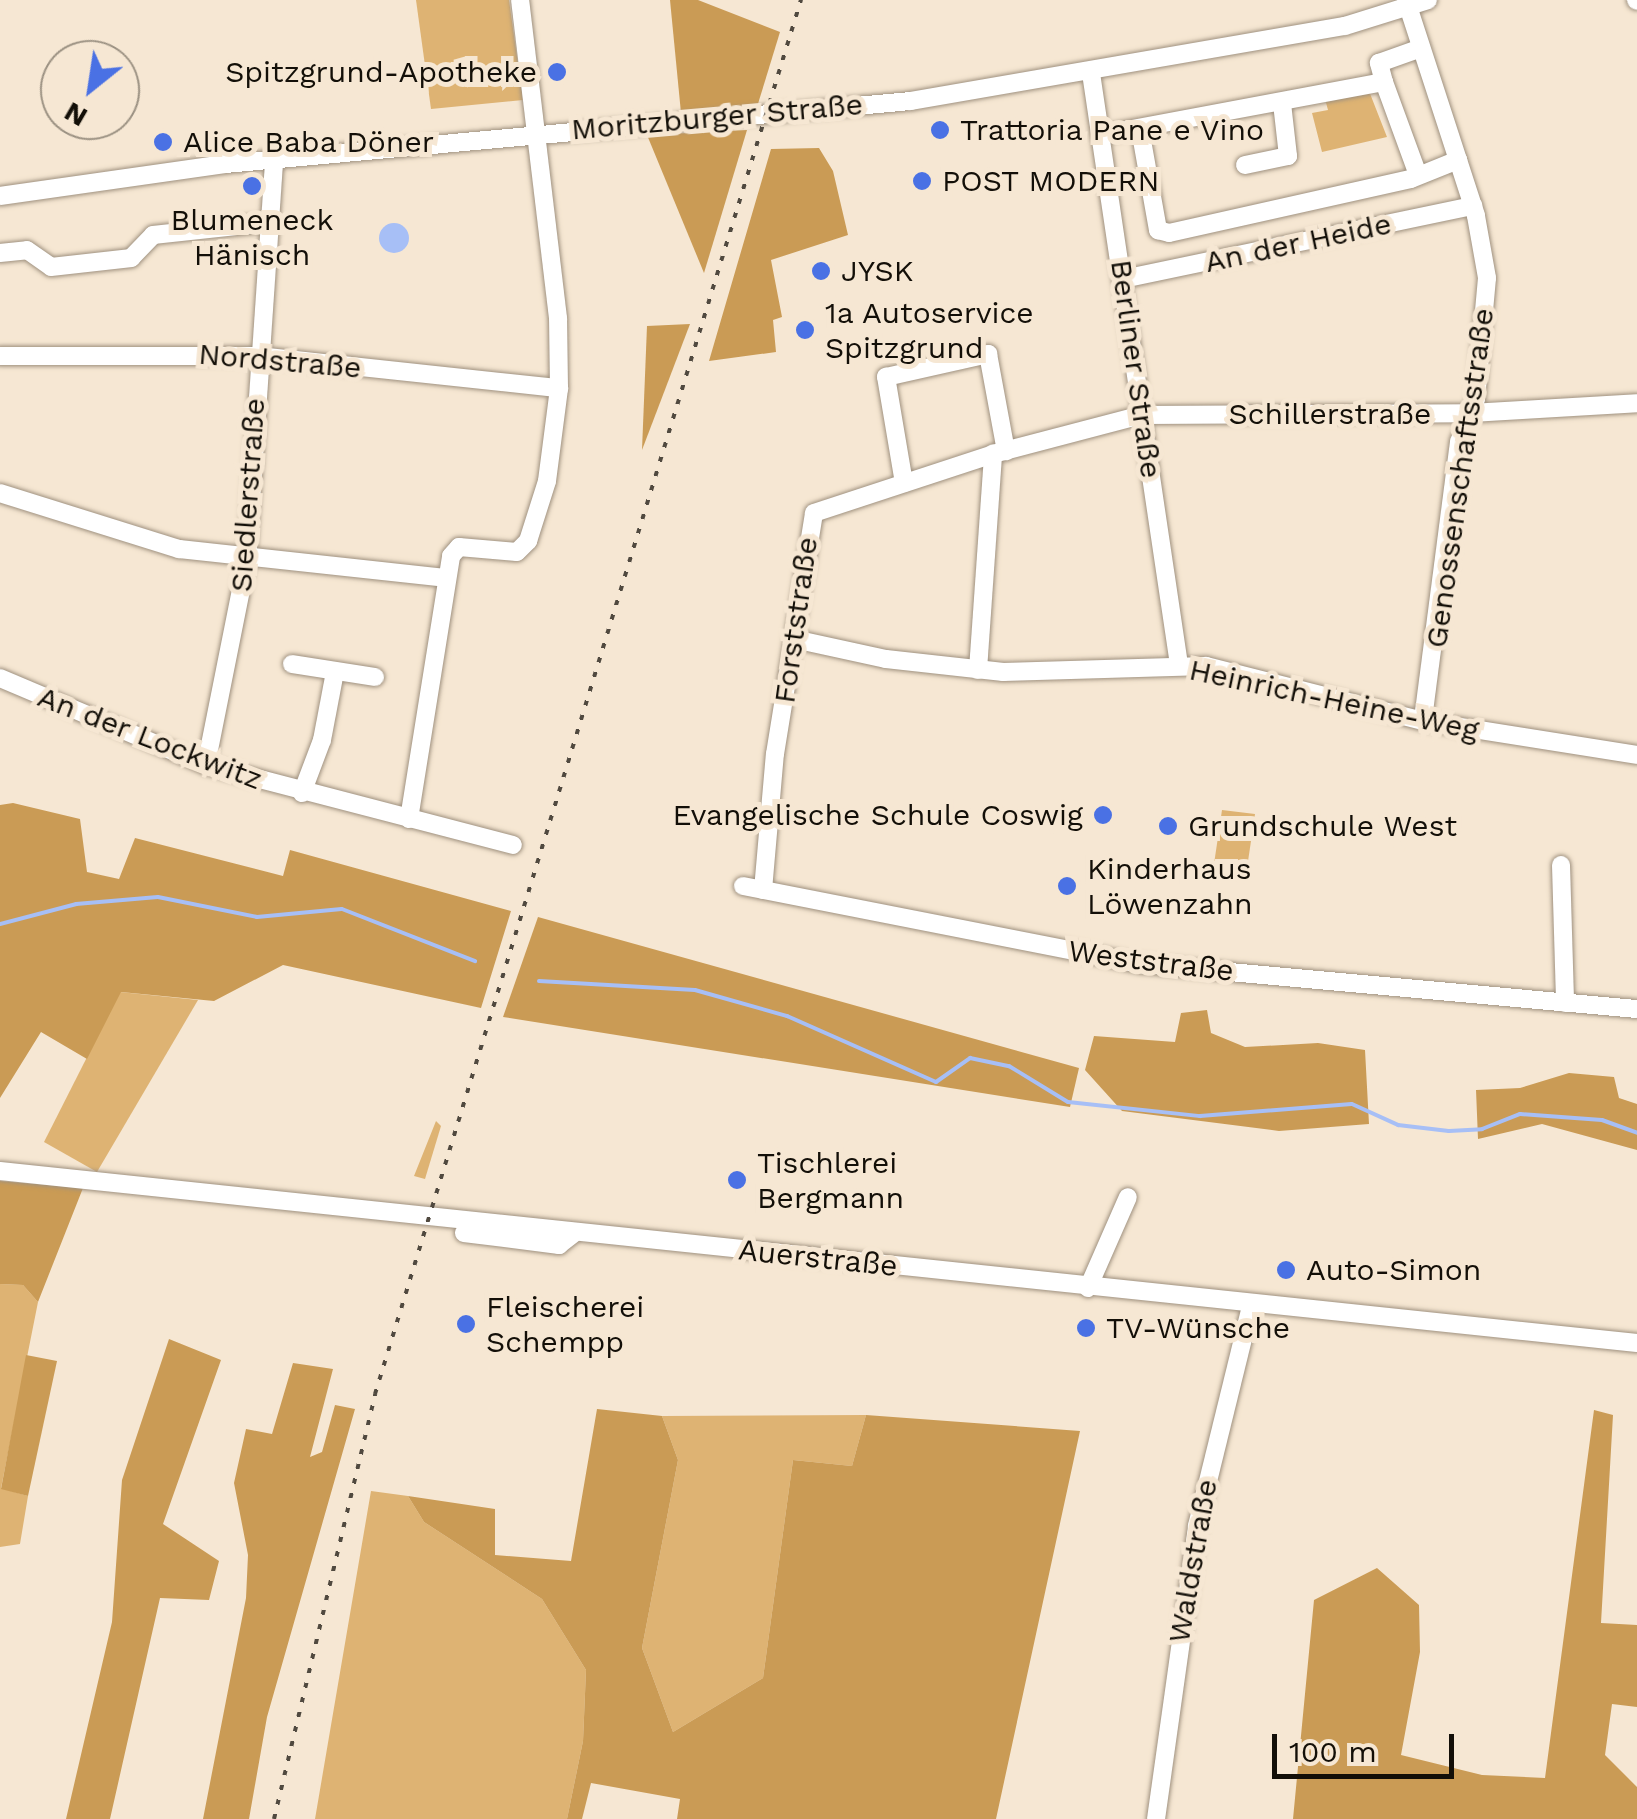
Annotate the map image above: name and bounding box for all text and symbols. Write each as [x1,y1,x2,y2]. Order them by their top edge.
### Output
north arrow [40,40,140,140]
place label: Spitzgrund-Apotheke [225,54,537,90]
marker: Spitzgrund-Apotheke [546,61,568,83]
street label: Moritzburger Straße [569,86,865,148]
text: N [59,95,93,134]
place label: Trattoria Pane e Vino [960,112,1266,148]
marker: Trattoria Pane e Vino [929,119,951,141]
place label: Alice Baba Döner [183,124,435,160]
marker: Alice Baba Döner [152,131,174,153]
place label: POST MODERN [942,163,1160,199]
marker: POST MODERN [911,170,933,192]
marker: Blumeneck Hänisch [241,175,263,197]
place label: Blumeneck Hänisch [171,202,333,272]
street label: An der Heide [1201,206,1395,280]
place label: JYSK [841,253,913,289]
street label: Berliner Straße [1103,257,1169,481]
marker: JYSK [810,260,832,282]
place label: 1a Autoservice Spitzgrund [825,295,1036,366]
street label: Genossenschaftsstraße [1418,306,1502,650]
marker: 1a Autoservice Spitzgrund [794,319,816,341]
street label: Nordstraße [197,336,363,386]
street label: Schillerstraße [1229,396,1431,432]
street label: Siedlerstraße [223,397,273,593]
street label: Forststraße [767,534,825,706]
street label: Heinrich-Heine-Weg [1186,652,1482,748]
street label: An der Lockwitz [32,679,268,797]
place label: Evangelische Schule Coswig [673,797,1083,833]
marker: Evangelische Schule Coswig [1092,804,1114,826]
place label: Grundschule West [1188,808,1458,844]
marker: Grundschule West [1157,815,1179,837]
place label: Kinderhaus Löwenzahn [1087,851,1253,922]
marker: Kinderhaus Löwenzahn [1056,875,1078,897]
street label: Weststraße [1066,933,1236,989]
place label: Tischlerei Bergmann [757,1145,904,1216]
marker: Tischlerei Bergmann [726,1169,748,1191]
street label: Auerstraße [737,1232,899,1284]
place label: Auto-Simon [1306,1252,1481,1288]
marker: Auto-Simon [1275,1259,1297,1281]
place label: Fleischerei Schempp [486,1289,644,1360]
place label: TV-Wünsche [1106,1310,1290,1346]
marker: Fleischerei Schempp [455,1313,477,1335]
marker: TV-Wünsche [1075,1317,1097,1339]
street label: Waldstraße [1161,1476,1225,1646]
scale bar [1277,1714,1460,1776]
text: 100 m [1289,1734,1377,1769]

